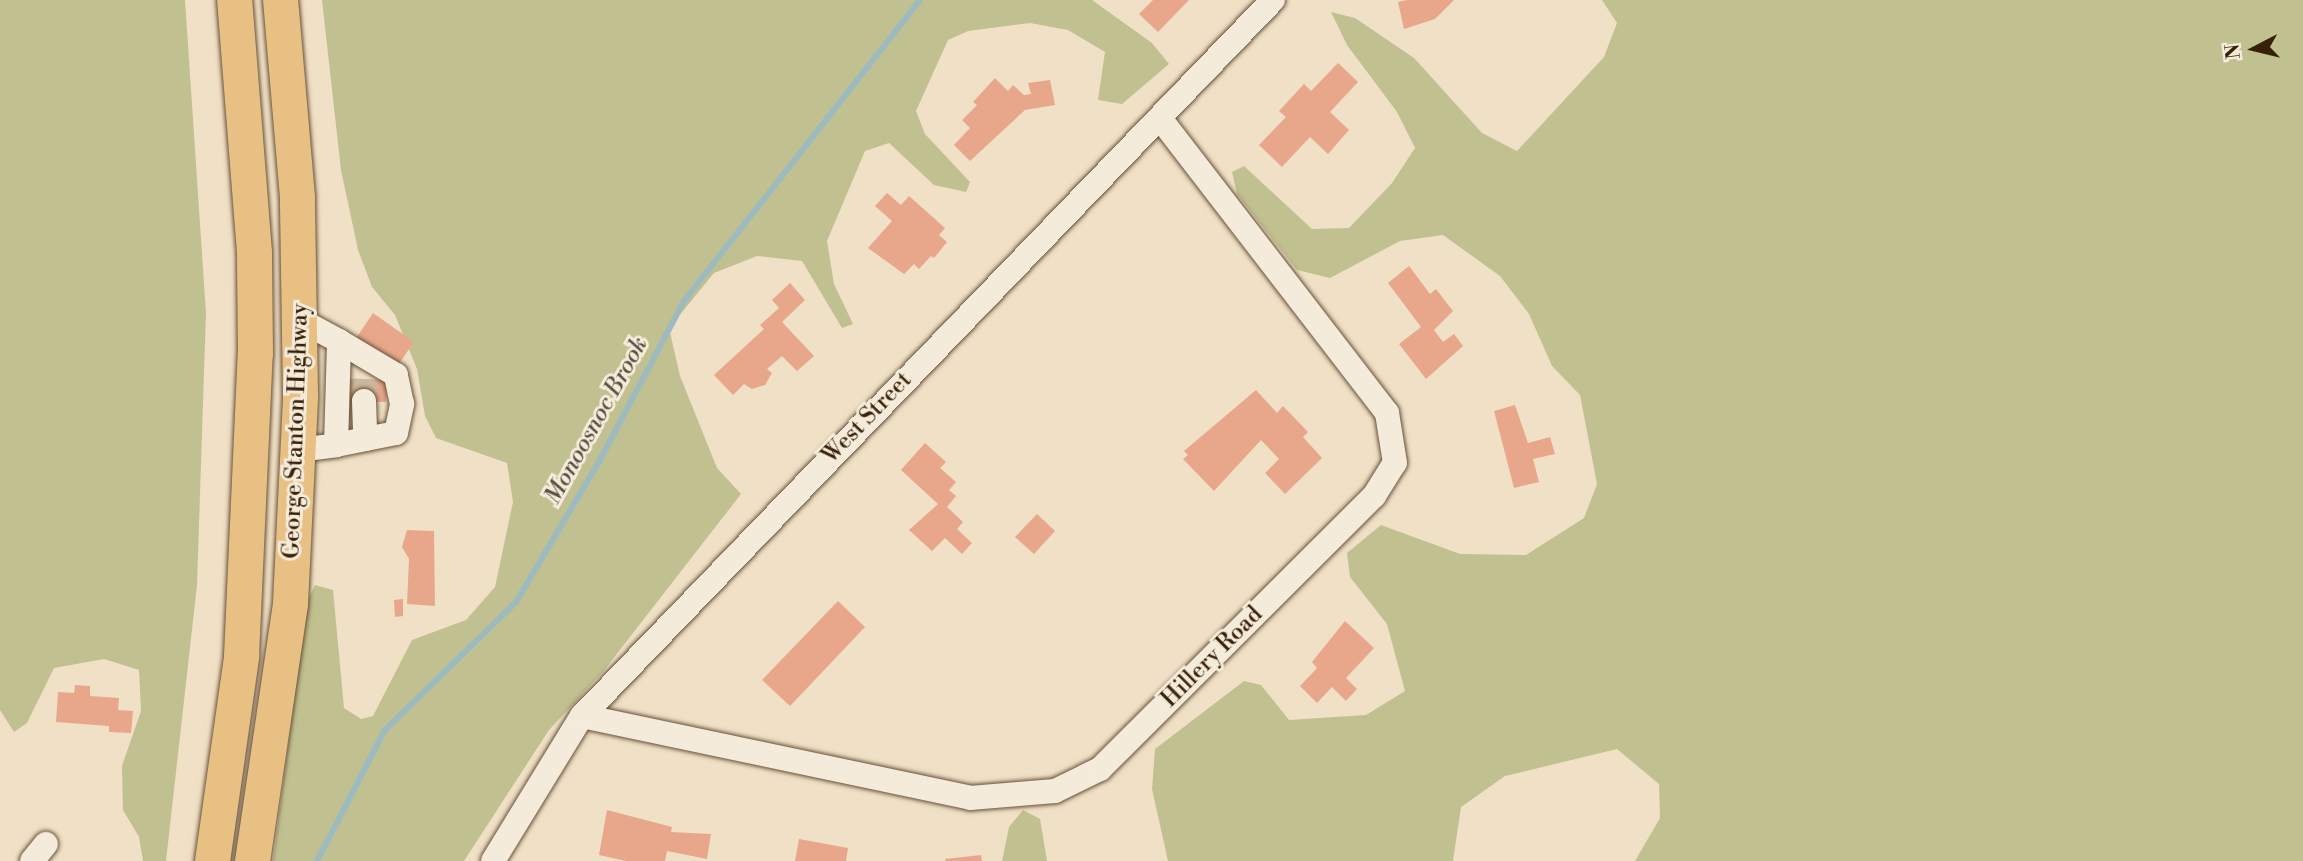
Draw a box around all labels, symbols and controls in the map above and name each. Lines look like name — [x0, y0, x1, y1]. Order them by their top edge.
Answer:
north arrow — [2219, 14, 2289, 84]
text: N — [2220, 43, 2246, 60]
street label: George Stanton Highway — [278, 303, 314, 559]
water label: Monoosnoc Brook — [539, 332, 655, 510]
street label: West Street — [817, 366, 917, 470]
street label: Hillery Road — [1156, 601, 1268, 713]

